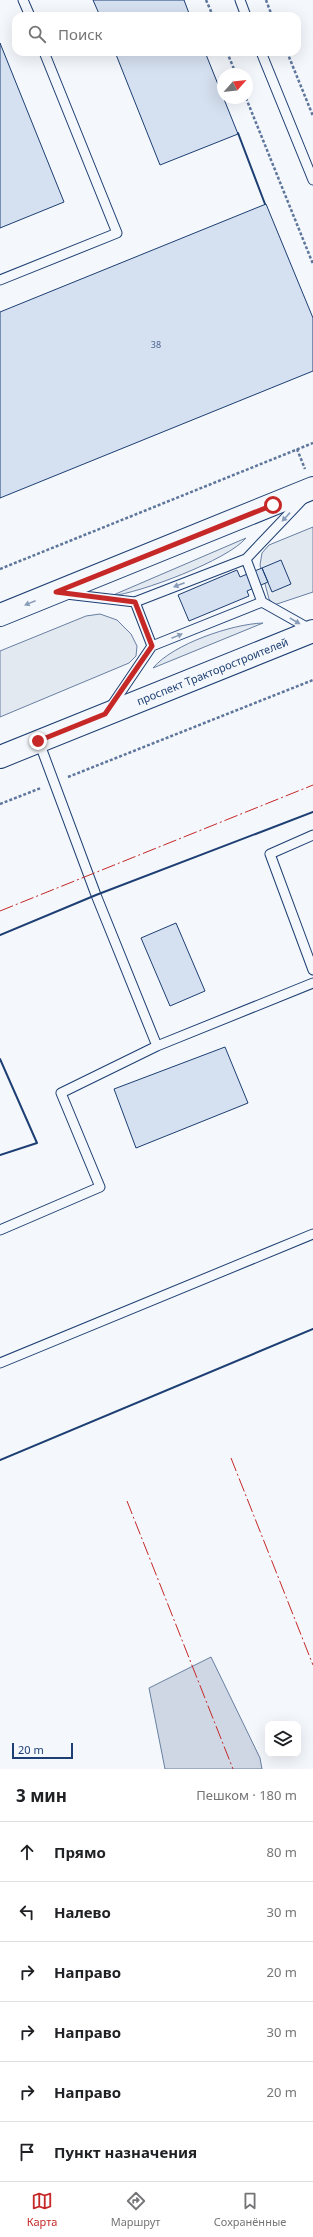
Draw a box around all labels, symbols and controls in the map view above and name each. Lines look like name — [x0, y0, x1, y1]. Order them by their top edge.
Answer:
search box — [12, 12, 301, 56]
icon: search — [26, 23, 48, 45]
text: Поиск — [58, 24, 103, 44]
north arrow — [217, 68, 253, 104]
house number: 38 — [151, 338, 161, 351]
route start — [264, 496, 282, 514]
one-way arrow — [281, 512, 291, 522]
one-way arrow — [173, 583, 185, 589]
one-way arrow — [24, 600, 36, 606]
one-way arrow — [289, 617, 301, 624]
one-way arrow — [171, 633, 183, 639]
street label: проспект Тракторостроителей — [134, 634, 290, 708]
route end — [29, 732, 47, 750]
map controls — [265, 1721, 301, 1757]
button: layers — [265, 1721, 301, 1757]
scale bar — [12, 1741, 73, 1760]
text: 20 m — [18, 1742, 44, 1757]
text: 3 мин — [16, 1784, 67, 1807]
text: Пешком · 180 m — [196, 1786, 297, 1804]
icon: ahead — [16, 1841, 38, 1863]
text: Прямо — [54, 1842, 106, 1862]
text: 80 m — [267, 1843, 297, 1861]
icon: left — [16, 1901, 38, 1923]
text: Налево — [54, 1902, 111, 1922]
text: 30 m — [267, 1903, 297, 1921]
icon: right — [16, 1961, 38, 1983]
text: Направо — [54, 1962, 121, 1982]
text: 20 m — [267, 1963, 297, 1981]
icon: right — [16, 2021, 38, 2043]
text: Направо — [54, 2022, 121, 2042]
text: 30 m — [267, 2023, 297, 2041]
icon: right — [16, 2081, 38, 2103]
text: Направо — [54, 2082, 121, 2102]
text: 20 m — [267, 2083, 297, 2101]
icon: arrive — [16, 2141, 38, 2163]
text: Пункт назначения — [54, 2142, 197, 2162]
tab: Карта — [27, 2190, 57, 2229]
tab: Маршрут — [111, 2190, 160, 2229]
tab: Сохранённые — [214, 2190, 286, 2229]

